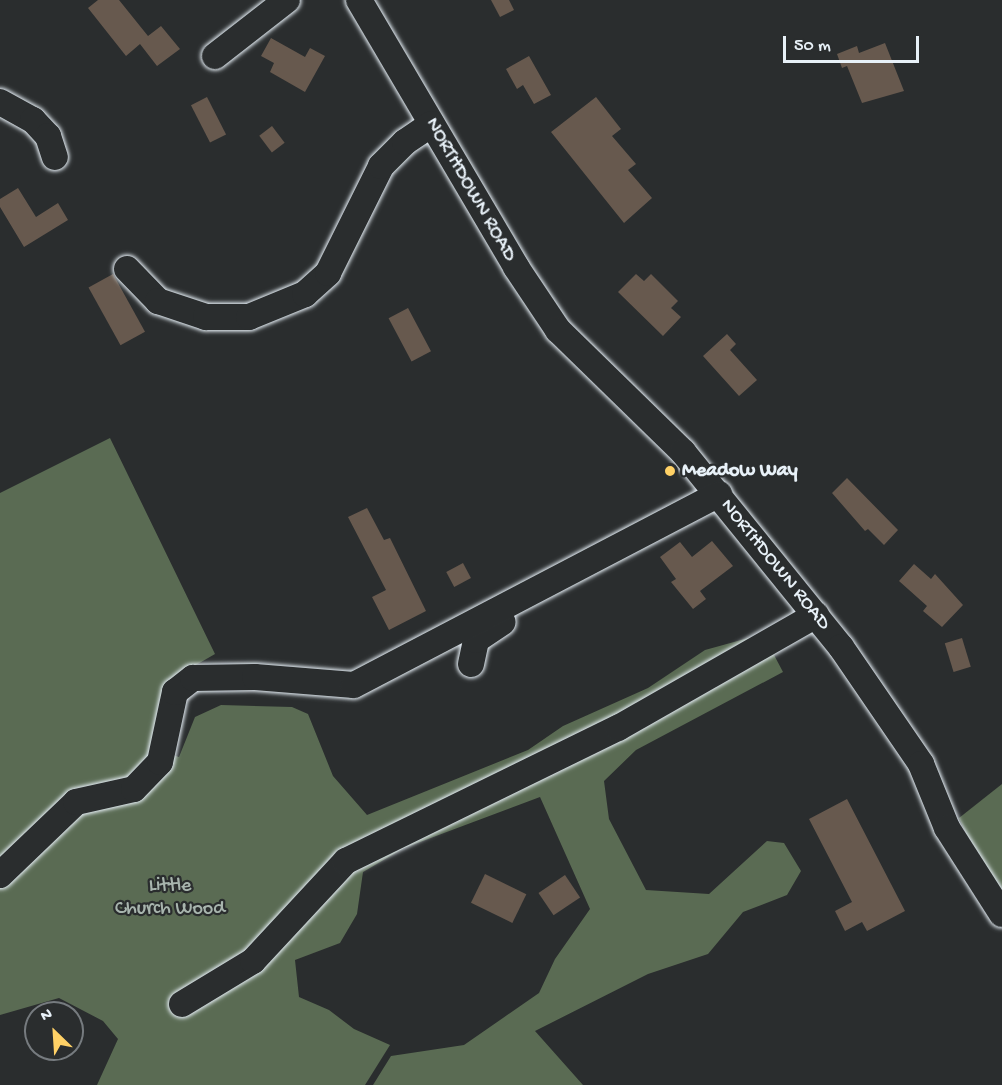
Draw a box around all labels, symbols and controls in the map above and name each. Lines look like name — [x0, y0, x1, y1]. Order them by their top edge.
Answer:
scale bar — [786, 24, 922, 62]
text: 50 m — [794, 36, 831, 57]
street label: NORTHDOWN ROAD — [419, 114, 521, 266]
place label: Meadow Way — [682, 459, 798, 483]
marker: Meadow Way — [663, 464, 677, 478]
street label: NORTHDOWN ROAD — [715, 495, 835, 635]
park label: Little Church Wood — [115, 874, 225, 921]
north arrow — [24, 1001, 84, 1061]
text: N — [38, 1005, 56, 1027]

